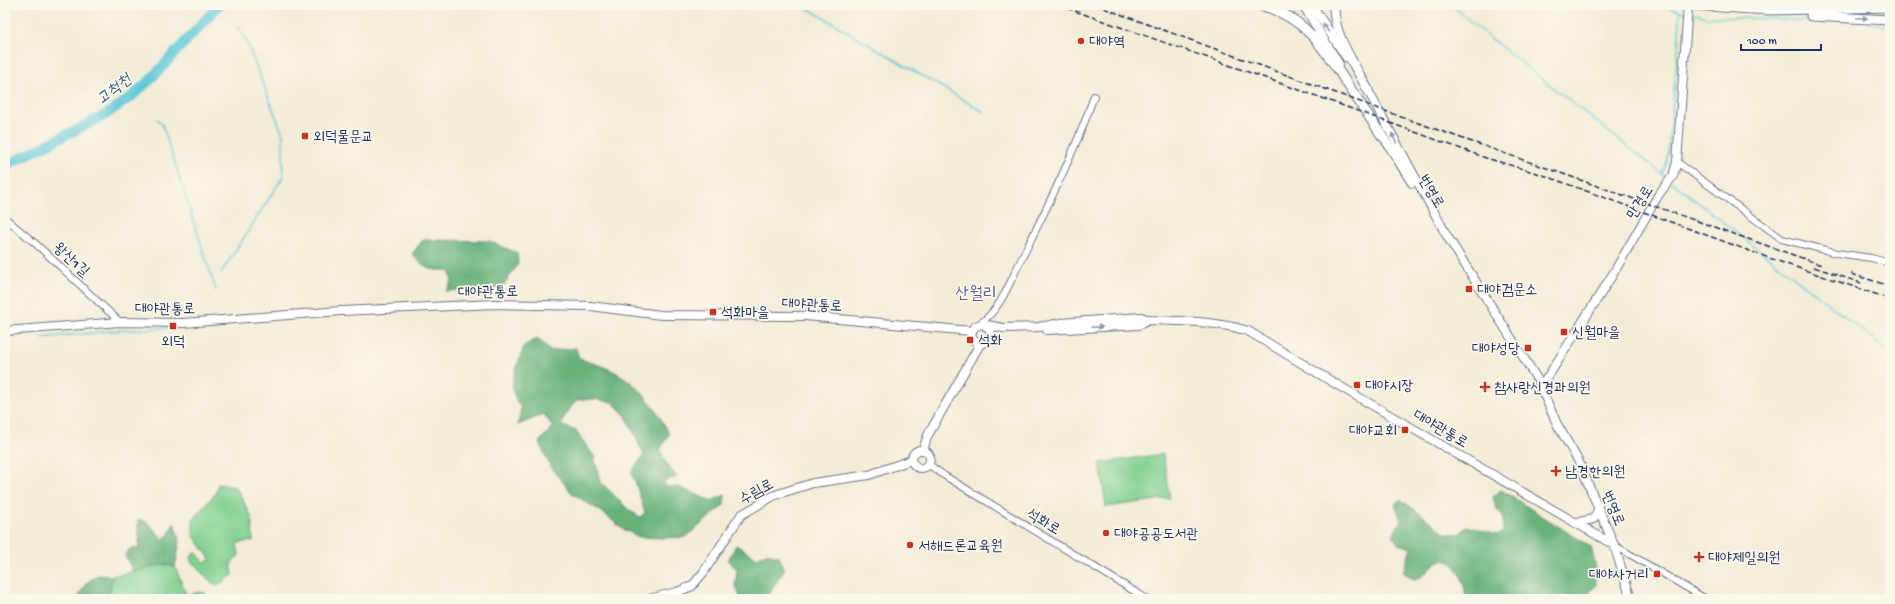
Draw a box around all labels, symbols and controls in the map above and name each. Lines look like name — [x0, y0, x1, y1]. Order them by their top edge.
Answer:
one-way arrow — [1856, 14, 1868, 21]
one-way arrow — [1322, 22, 1330, 33]
scale bar — [1741, 26, 1821, 52]
place label: 대야역 — [1089, 34, 1125, 52]
text: 100 m — [1746, 35, 1777, 49]
marker: 대야역 — [1076, 36, 1086, 46]
water label: 고척천 — [94, 70, 138, 110]
place label: 외덕물문교 — [313, 129, 373, 147]
marker: 외덕물문교 — [300, 131, 310, 141]
one-way arrow — [1391, 133, 1397, 144]
street label: 번영로 — [1413, 172, 1447, 212]
street label: 만경로 — [1623, 183, 1658, 223]
street label: 왕산1길 — [49, 240, 92, 281]
place label: 대야검문소 — [1477, 282, 1537, 300]
street label: 대야관통로 — [458, 283, 518, 303]
district label: 산월리 — [955, 284, 997, 305]
marker: 대야검문소 — [1464, 284, 1474, 294]
street label: 대야관통로 — [781, 295, 843, 317]
street label: 대야관통로 — [135, 301, 195, 319]
place label: 석화마을 — [721, 305, 769, 323]
marker: 석화마을 — [708, 307, 718, 317]
marker: 외덕 — [168, 321, 178, 331]
one-way arrow — [1091, 324, 1103, 331]
place label: 신월마을 — [1572, 325, 1620, 343]
marker: 신월마을 — [1559, 327, 1569, 337]
place label: 석화 — [978, 333, 1002, 351]
place label: 외덕 — [161, 334, 185, 352]
marker: 석화 — [965, 335, 975, 345]
place label: 대야성당 — [1472, 341, 1520, 359]
marker: 대야성당 — [1523, 343, 1533, 353]
place label: 대야시장 — [1365, 378, 1413, 396]
marker: 대야시장 — [1352, 380, 1362, 390]
place label: 참사랑신경과의원 — [1494, 380, 1591, 398]
marker: 참사랑신경과의원 — [1479, 381, 1491, 393]
street label: 대야관통로 — [1409, 407, 1471, 453]
place label: 대야교회 — [1349, 423, 1397, 441]
marker: 대야교회 — [1400, 425, 1410, 435]
place label: 남경한의원 — [1565, 464, 1625, 482]
marker: 남경한의원 — [1550, 465, 1562, 477]
street label: 수림로 — [737, 476, 777, 509]
street label: 번영로 — [1597, 489, 1628, 529]
street label: 석화로 — [1023, 506, 1063, 540]
place label: 대야공공도서관 — [1114, 526, 1199, 544]
marker: 대야공공도서관 — [1101, 528, 1111, 538]
place label: 서해드론교육원 — [918, 538, 1003, 556]
marker: 서해드론교육원 — [905, 540, 915, 550]
place label: 대야제일의원 — [1708, 550, 1780, 568]
marker: 대야제일의원 — [1693, 551, 1705, 563]
place label: 대야사거리 — [1589, 567, 1649, 585]
marker: 대야사거리 — [1652, 569, 1662, 579]

